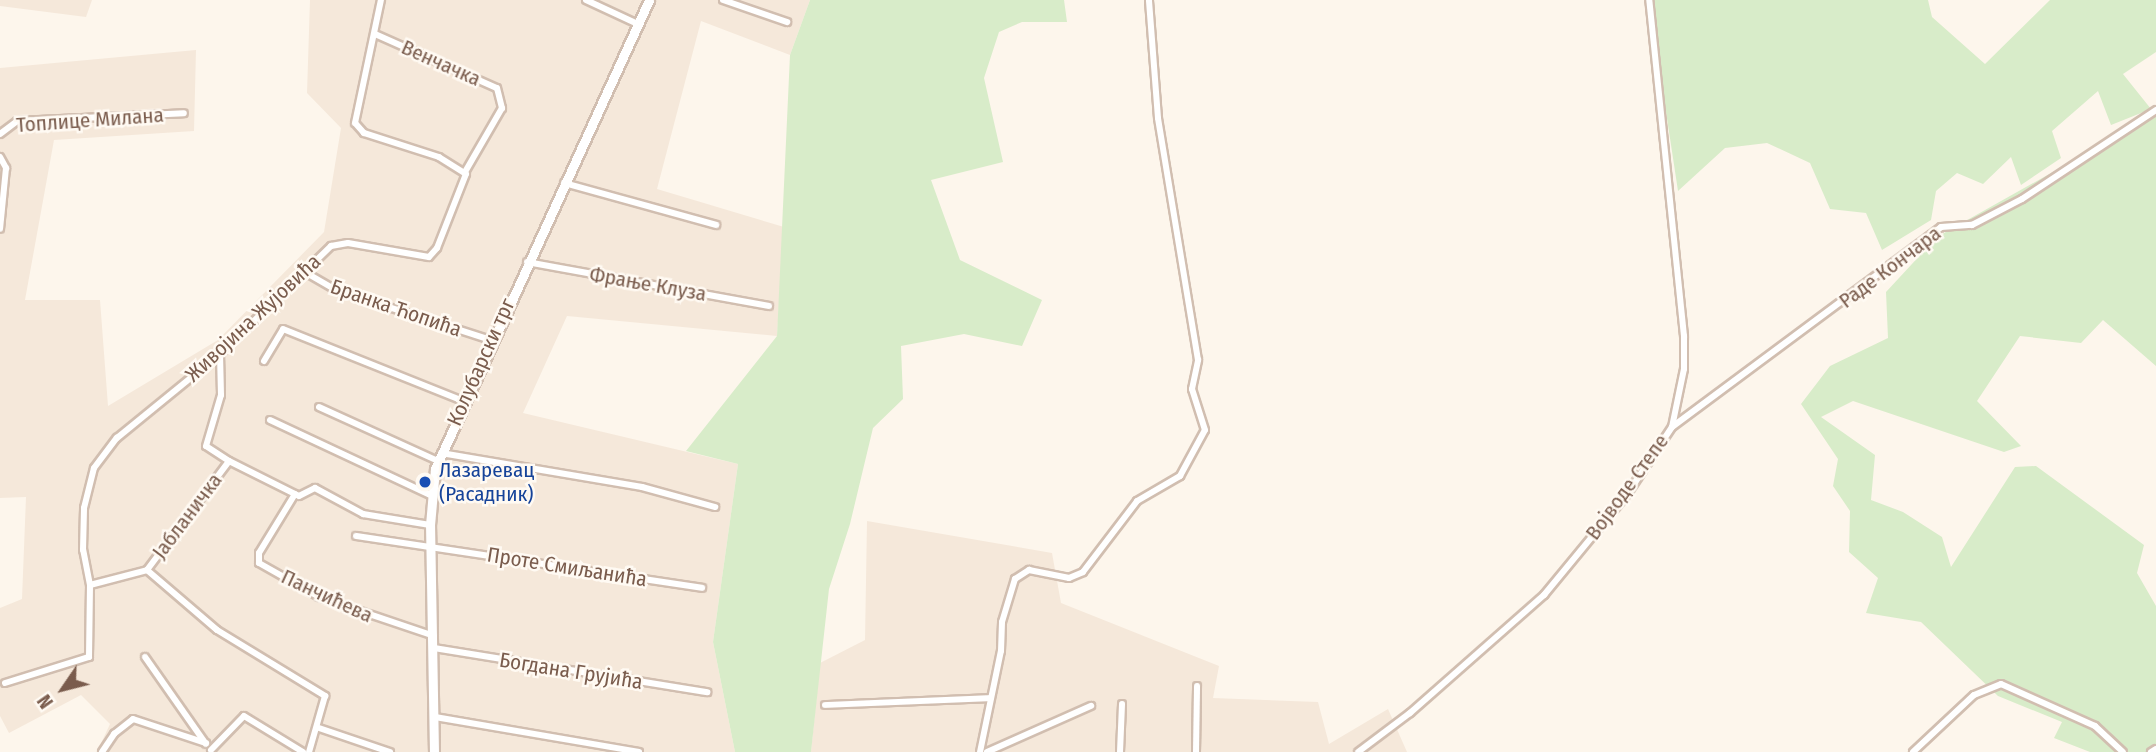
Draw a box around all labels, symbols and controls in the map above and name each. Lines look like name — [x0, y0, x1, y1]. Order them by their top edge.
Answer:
street label: Венчачка — [398, 34, 484, 92]
street label: Топлице Милана — [15, 102, 165, 138]
street label: Раде Кончара — [1834, 220, 1946, 314]
street label: Живојина Жујовића — [180, 249, 326, 387]
street label: Фрање Клуза — [588, 261, 708, 307]
street label: Бранка Ћопића — [327, 274, 465, 342]
street label: Колубарски трг — [442, 294, 520, 430]
street label: Војводе Степе — [1580, 429, 1674, 545]
place label: Лазаревац (Расадник) — [439, 457, 534, 507]
street label: Јабланичка — [147, 468, 227, 564]
marker: Лазаревац (Расадник) — [417, 474, 433, 490]
street label: Проте Смиљанића — [485, 542, 649, 592]
street label: Панчићева — [277, 564, 377, 628]
street label: Богдана Грујића — [498, 647, 644, 695]
north arrow — [28, 654, 98, 724]
text: N — [33, 690, 58, 713]

